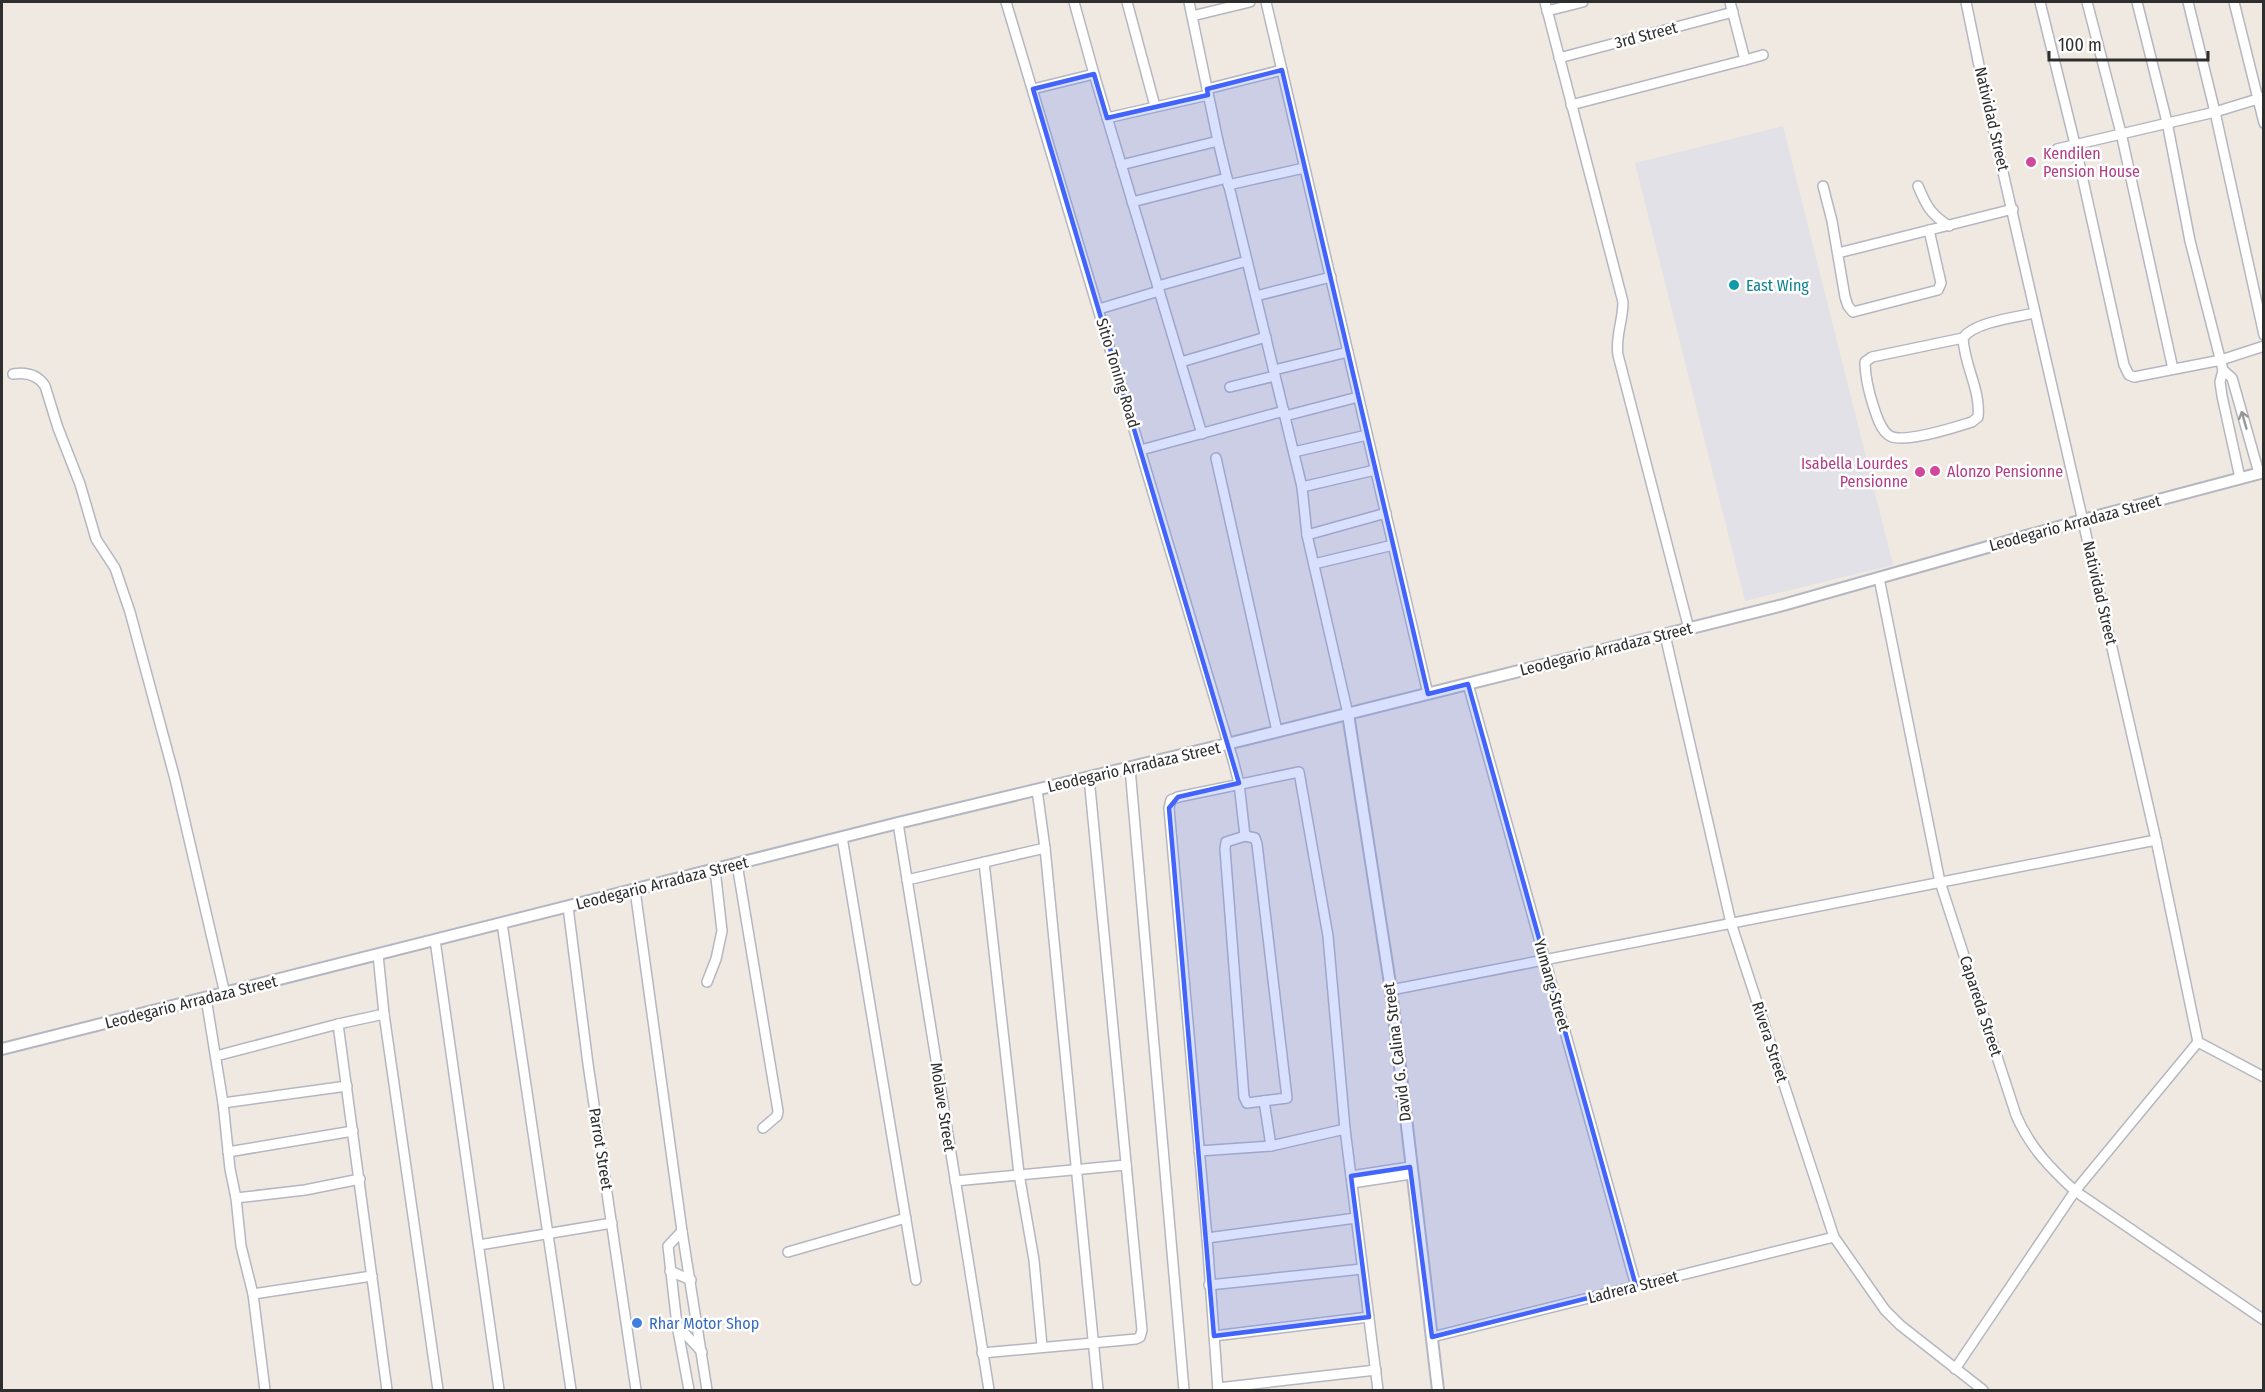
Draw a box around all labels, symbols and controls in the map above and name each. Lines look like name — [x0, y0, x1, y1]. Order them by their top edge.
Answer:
street label: 3rd Street — [1613, 17, 1680, 52]
scale bar — [2049, 24, 2208, 62]
text: 100 m — [2058, 34, 2102, 56]
street label: Natividad Street — [1971, 65, 2013, 174]
place label: Kendilen Pension House — [2043, 144, 2140, 181]
marker: Kendilen Pension House — [2024, 155, 2038, 169]
place label: East Wing — [1746, 276, 1809, 295]
marker: East Wing — [1727, 278, 1741, 292]
street label: Sitio Toning Road — [1092, 316, 1144, 430]
one-way arrow — [2238, 411, 2249, 430]
place label: Isabella Lourdes Pensionne — [1801, 454, 1908, 491]
place label: Alonzo Pensionne — [1947, 462, 2063, 481]
marker: Alonzo Pensionne — [1928, 464, 1942, 478]
marker: Isabella Lourdes Pensionne — [1913, 465, 1927, 479]
street label: Leodegario Arradaza Street — [1987, 491, 2164, 555]
street label: Natividad Street — [2079, 539, 2121, 648]
street label: Leodegario Arradaza Street — [1518, 618, 1695, 680]
street label: Leodegario Arradaza Street — [1046, 738, 1223, 796]
street label: Leodegario Arradaza Street — [574, 852, 751, 914]
street label: Yumang Street — [1530, 937, 1574, 1034]
street label: Capareda Street — [1956, 953, 2006, 1059]
street label: Leodegario Arradaza Street — [103, 971, 280, 1033]
street label: David G. Calina Street — [1379, 981, 1415, 1123]
street label: Rivera Street — [1748, 999, 1792, 1085]
street label: Molave Street — [927, 1061, 960, 1153]
street label: Parrot Street — [585, 1107, 617, 1192]
street label: Ladrera Street — [1586, 1266, 1681, 1307]
place label: Rhar Motor Shop — [649, 1314, 759, 1333]
marker: Rhar Motor Shop — [630, 1316, 644, 1330]

